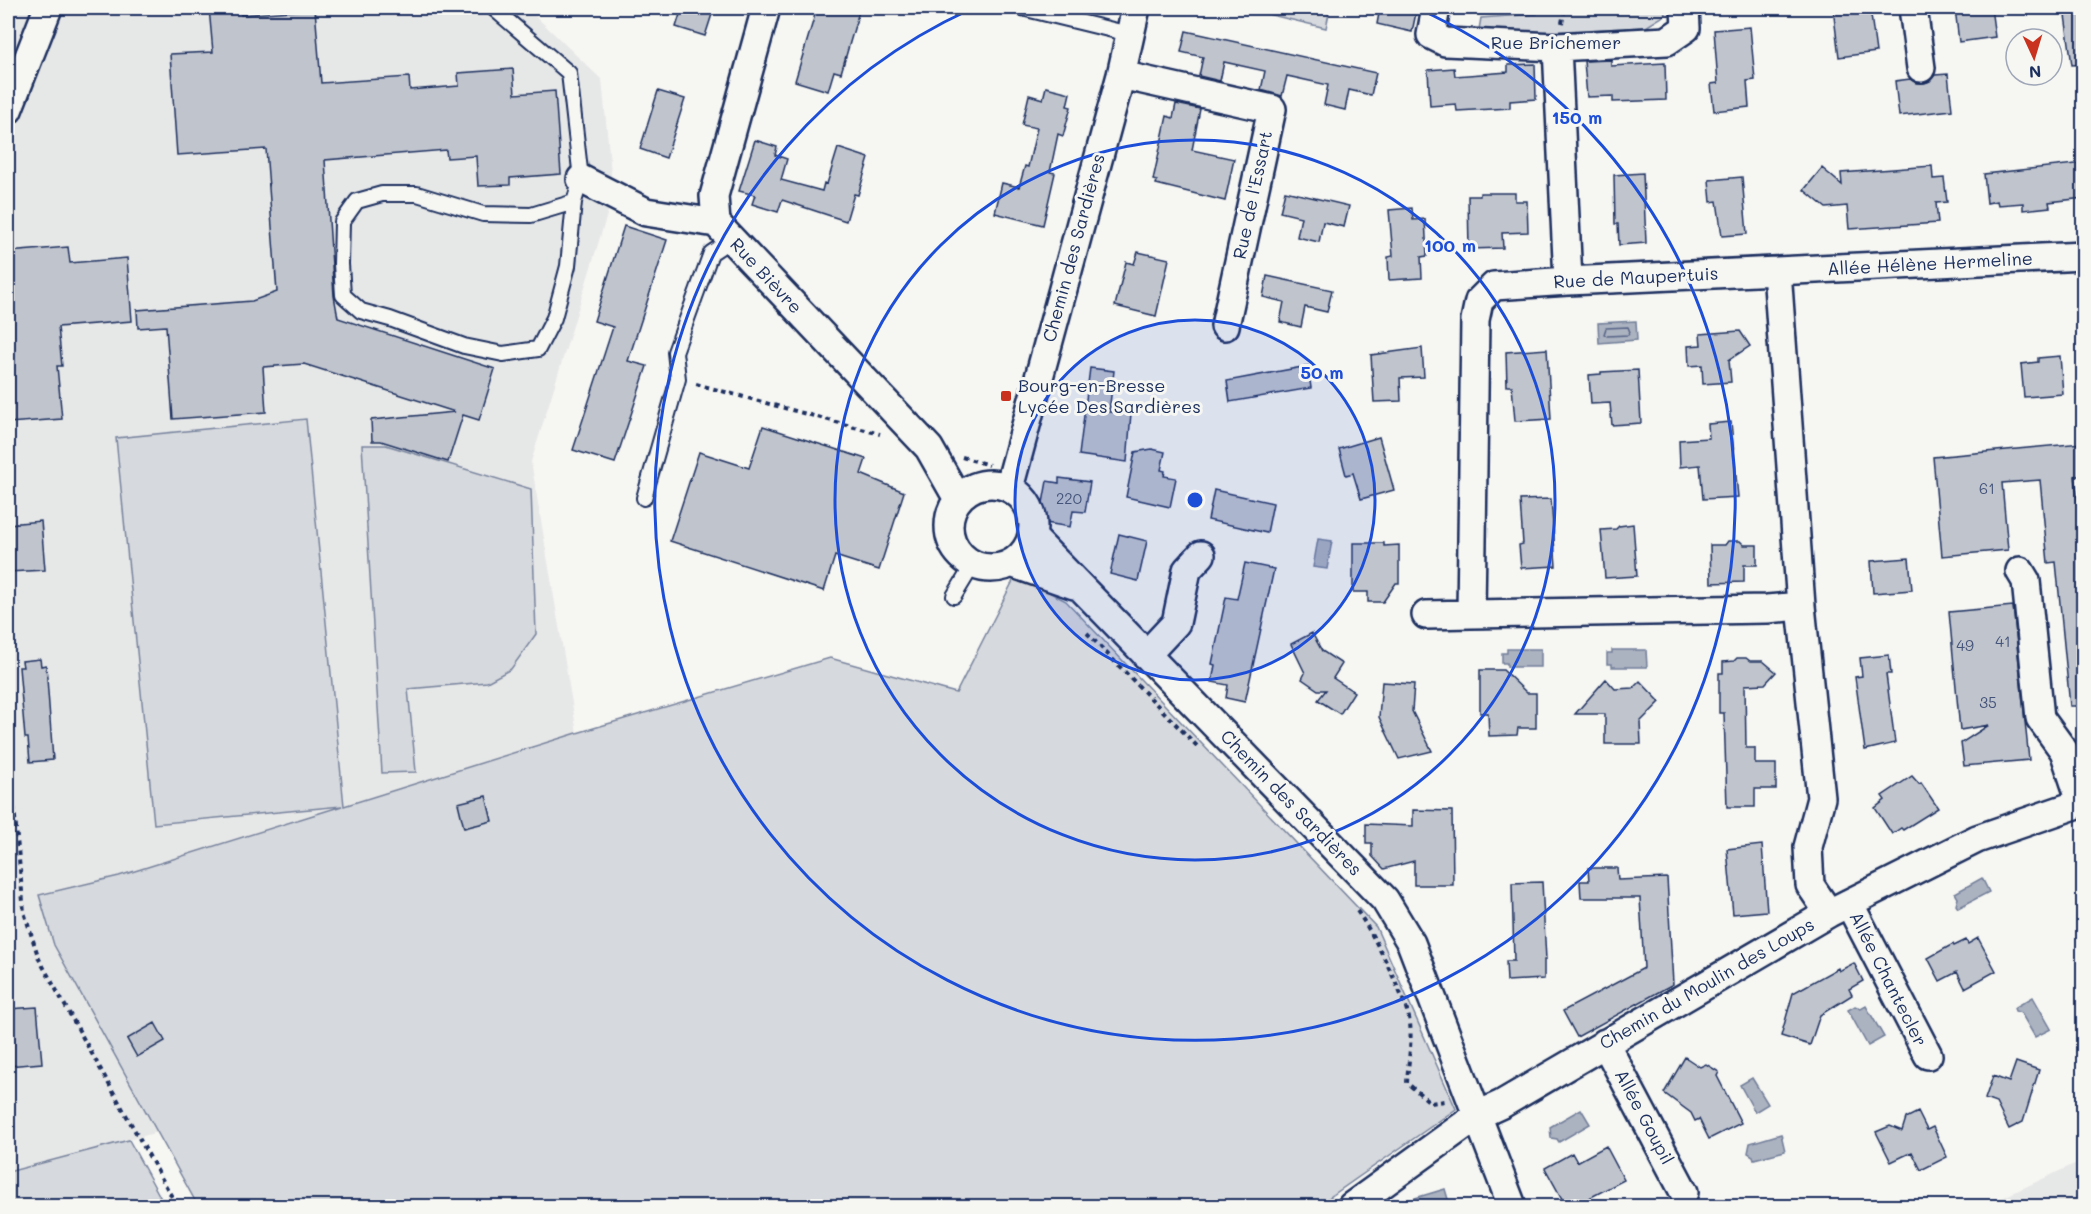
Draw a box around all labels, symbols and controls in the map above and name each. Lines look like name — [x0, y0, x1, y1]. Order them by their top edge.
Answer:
north arrow — [2004, 27, 2064, 87]
street label: Rue Brichemer — [1491, 30, 1621, 54]
text: N — [2028, 62, 2042, 83]
text: 150 m — [1552, 105, 1602, 129]
street label: Rue de l'Essart — [1227, 128, 1277, 261]
street label: Chemin des Sardières — [1036, 151, 1110, 345]
street label: Rue Bièvre — [725, 232, 808, 318]
text: 100 m — [1424, 233, 1476, 257]
street label: Allée Hélène Hermeline — [1827, 246, 2033, 280]
street label: Rue de Maupertuis — [1553, 261, 1719, 293]
text: 50 m — [1301, 360, 1343, 384]
place label: Bourg-en-Bresse Lycée Des Sardières — [1018, 373, 1201, 418]
marker: Bourg-en-Bresse Lycée Des Sardières — [999, 389, 1013, 403]
house number: 61 — [1979, 478, 1995, 498]
house number: 220 — [1056, 488, 1082, 508]
centre of rings — [1185, 490, 1205, 510]
house number: 41 — [1995, 631, 2011, 651]
house number: 49 — [1956, 635, 1974, 655]
house number: 35 — [1979, 692, 1997, 712]
street label: Chemin des Sardières — [1216, 724, 1368, 880]
street label: Allée Chantecler — [1845, 907, 1933, 1050]
street label: Chemin du Moulin des Loups — [1595, 912, 1818, 1055]
street label: Allée Goupil — [1610, 1065, 1680, 1168]

